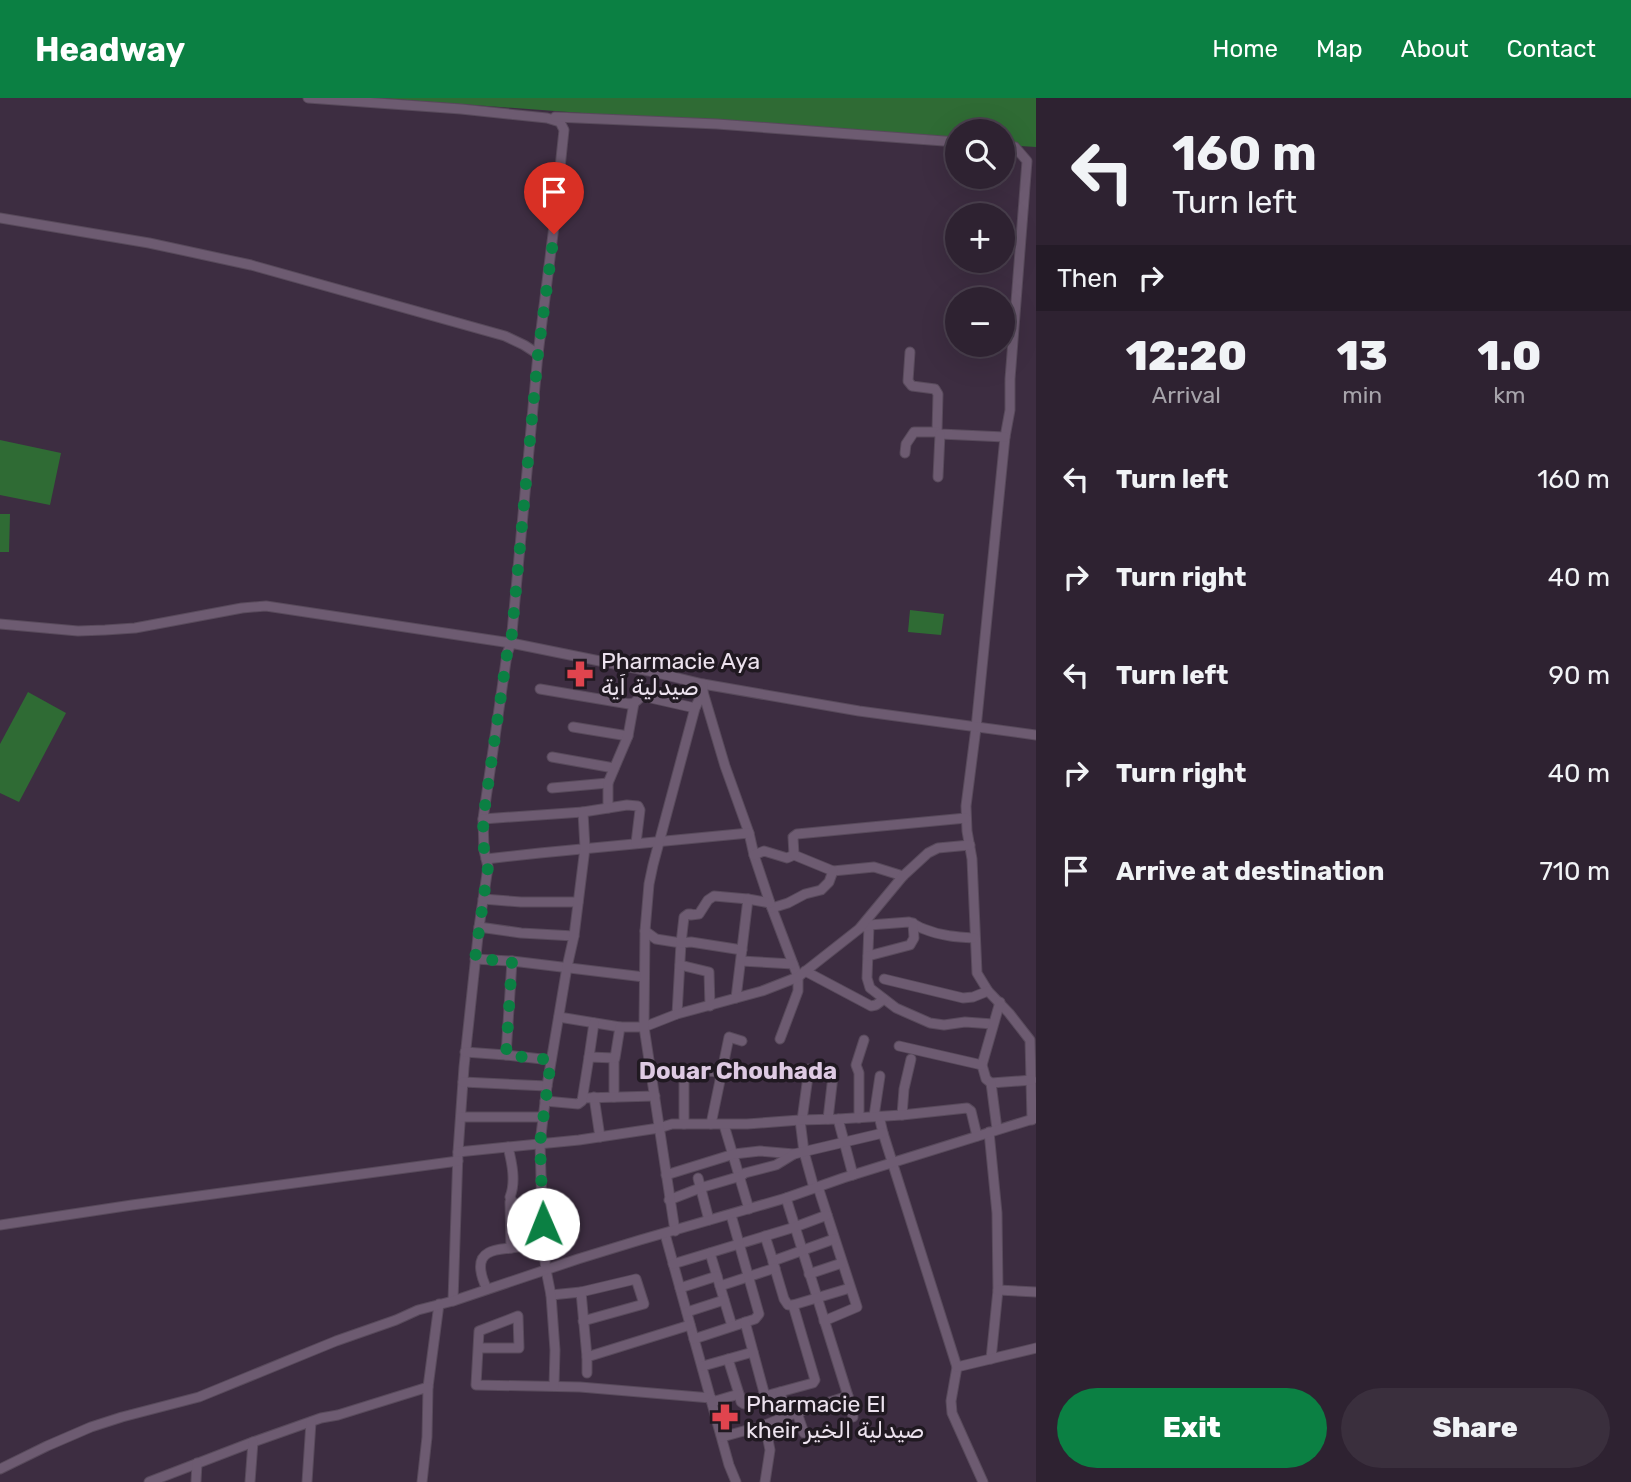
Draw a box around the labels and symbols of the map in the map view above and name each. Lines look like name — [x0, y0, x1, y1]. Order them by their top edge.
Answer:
pin — [524, 162, 584, 234]
place label: Pharmacie Aya صيدلية اَية — [601, 647, 760, 701]
pharmacy icon: Pharmacie Aya صيدلية اَية — [565, 659, 595, 689]
district label: Douar Chouhada — [639, 1057, 837, 1085]
position arrow — [506, 1187, 580, 1261]
place label: Pharmacie El kheir صيدلية الخير — [746, 1390, 924, 1444]
pharmacy icon: Pharmacie El kheir صيدلية الخير — [710, 1402, 740, 1432]

